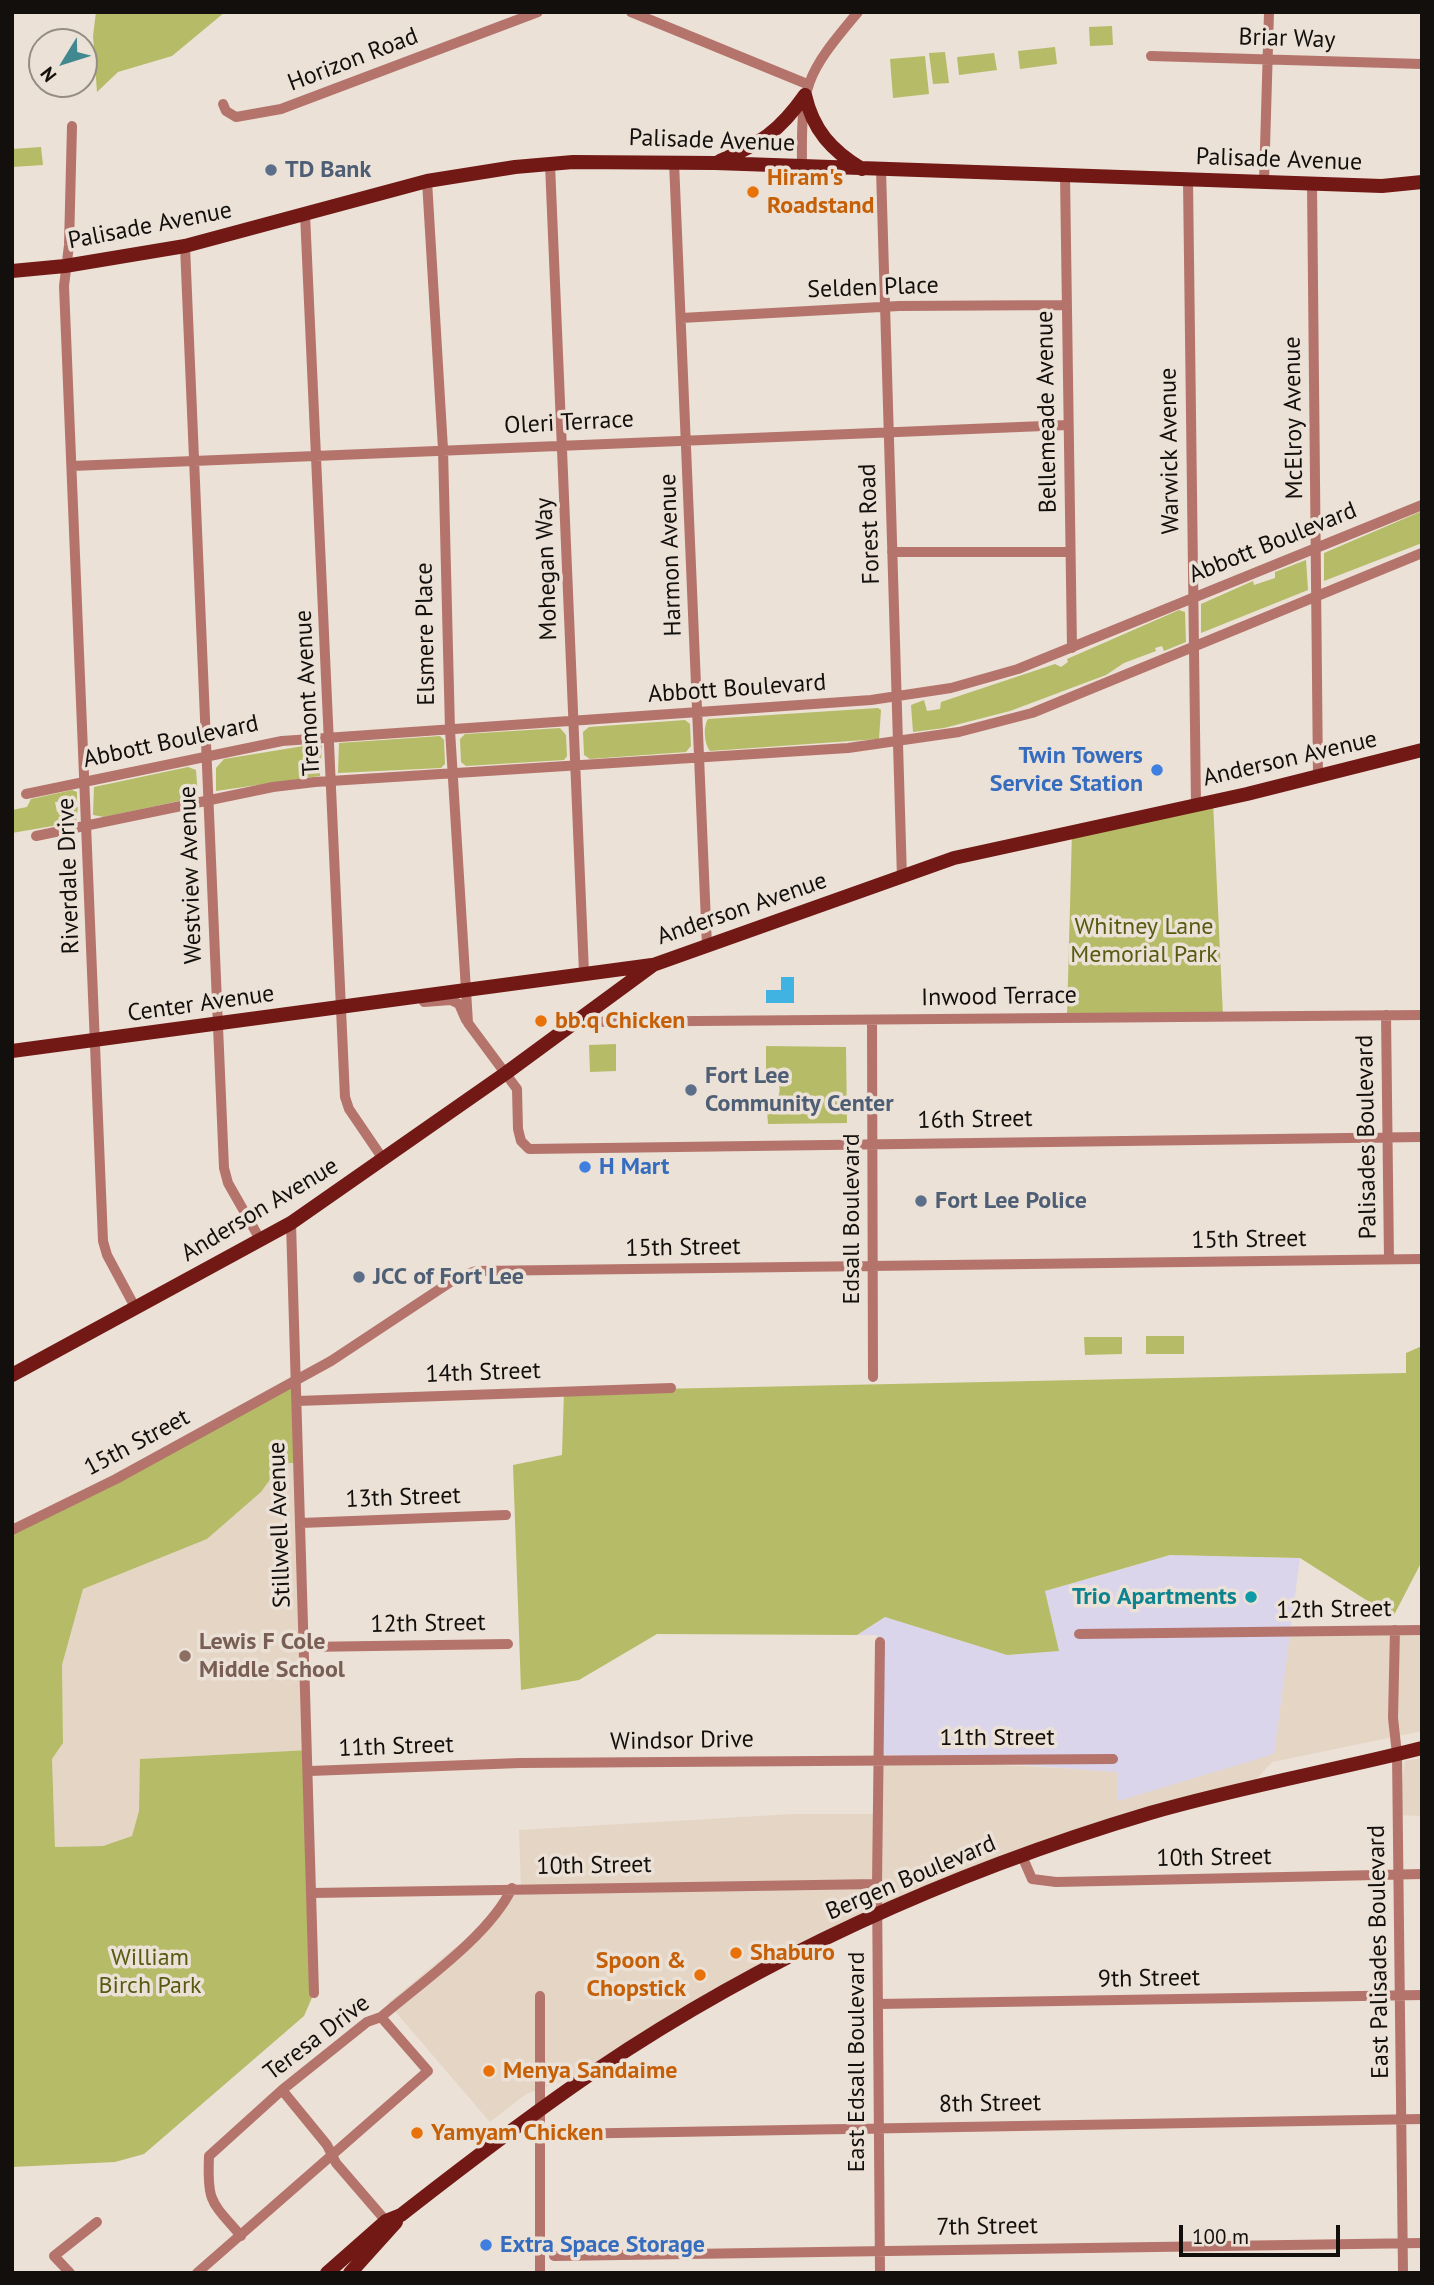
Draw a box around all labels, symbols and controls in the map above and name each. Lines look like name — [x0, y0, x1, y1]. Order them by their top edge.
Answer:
street label: Horizon Road — [284, 22, 422, 98]
street label: Briar Way — [1238, 23, 1336, 55]
north arrow — [28, 28, 98, 98]
text: N — [35, 62, 61, 87]
street label: Palisade Avenue — [628, 124, 796, 158]
street label: Palisade Avenue — [1195, 143, 1363, 177]
place label: TD Bank — [285, 156, 371, 184]
marker: TD Bank — [263, 162, 279, 178]
place label: Hiram's Roadstand — [767, 164, 874, 220]
marker: Hiram's Roadstand — [745, 184, 761, 200]
street label: Palisade Avenue — [66, 196, 234, 256]
street label: Selden Place — [807, 271, 939, 305]
street label: Bellemeade Avenue — [1031, 311, 1063, 513]
street label: McElroy Avenue — [1278, 336, 1310, 500]
street label: Warwick Avenue — [1154, 367, 1186, 535]
street label: Oleri Terrace — [503, 405, 635, 441]
street label: Forest Road — [853, 463, 887, 585]
street label: Harmon Avenue — [654, 473, 688, 637]
street label: Abbott Boulevard — [1185, 496, 1361, 590]
street label: Mohegan Way — [530, 497, 564, 641]
street label: Elsmere Place — [410, 562, 442, 706]
street label: Tremont Avenue — [289, 609, 327, 777]
street label: Abbott Boulevard — [647, 668, 827, 710]
street label: Abbott Boulevard — [81, 709, 261, 775]
street label: Anderson Avenue — [1200, 725, 1380, 793]
place label: Twin Towers Service Station — [990, 742, 1143, 798]
marker: Twin Towers Service Station — [1149, 762, 1165, 778]
street label: Westview Avenue — [173, 785, 209, 965]
street label: Riverdale Drive — [52, 797, 86, 955]
street label: Anderson Avenue — [653, 866, 831, 952]
park label: Whitney Lane Memorial Park — [1070, 913, 1218, 969]
street label: Center Avenue — [126, 979, 276, 1029]
street label: Inwood Terrace — [921, 981, 1077, 1013]
place label: bb.q Chicken — [555, 1007, 685, 1035]
marker: bb.q Chicken — [533, 1013, 549, 1029]
street label: Palisades Boulevard — [1351, 1034, 1383, 1240]
place label: Fort Lee Community Center — [705, 1062, 894, 1118]
marker: Fort Lee Community Center — [683, 1082, 699, 1098]
street label: 16th Street — [917, 1105, 1033, 1135]
street label: Edsall Boulevard — [838, 1133, 866, 1305]
street label: Anderson Avenue — [176, 1152, 344, 1268]
place label: H Mart — [599, 1153, 669, 1181]
marker: H Mart — [577, 1159, 593, 1175]
place label: Fort Lee Police — [935, 1187, 1087, 1215]
marker: Fort Lee Police — [913, 1193, 929, 1209]
street label: 15th Street — [1191, 1225, 1307, 1255]
street label: 15th Street — [625, 1233, 741, 1263]
place label: JCC of Fort Lee — [373, 1263, 524, 1291]
marker: JCC of Fort Lee — [351, 1269, 367, 1285]
street label: 14th Street — [425, 1357, 541, 1389]
street label: 15th Street — [79, 1403, 195, 1483]
street label: Stillwell Avenue — [263, 1441, 297, 1609]
street label: 13th Street — [345, 1482, 461, 1514]
place label: Trio Apartments — [1072, 1583, 1237, 1611]
marker: Trio Apartments — [1243, 1589, 1259, 1605]
street label: 12th Street — [1276, 1595, 1392, 1625]
street label: 12th Street — [370, 1609, 486, 1639]
place label: Lewis F Cole Middle School — [199, 1628, 345, 1684]
marker: Lewis F Cole Middle School — [177, 1648, 193, 1664]
street label: 11th Street — [939, 1724, 1055, 1752]
street label: Windsor Drive — [610, 1725, 754, 1757]
street label: 11th Street — [338, 1731, 454, 1763]
street label: East Palisades Boulevard — [1362, 1825, 1396, 2079]
street label: Bergen Boulevard — [822, 1829, 1000, 1927]
street label: 10th Street — [1156, 1843, 1272, 1873]
street label: 10th Street — [536, 1851, 652, 1881]
place label: Shaburo — [750, 1939, 835, 1967]
park label: William Birch Park — [98, 1944, 202, 2000]
marker: Shaburo — [728, 1945, 744, 1961]
place label: Spoon & Chopstick — [587, 1947, 686, 2003]
street label: East Edsall Boulevard — [843, 1952, 871, 2172]
street label: 9th Street — [1098, 1964, 1200, 1994]
marker: Spoon & Chopstick — [692, 1967, 708, 1983]
street label: Teresa Drive — [258, 1989, 376, 2087]
place label: Menya Sandaime — [503, 2057, 677, 2085]
marker: Menya Sandaime — [481, 2063, 497, 2079]
street label: 8th Street — [939, 2089, 1041, 2119]
place label: Yamyam Chicken — [431, 2119, 604, 2147]
marker: Yamyam Chicken — [409, 2125, 425, 2141]
street label: 7th Street — [936, 2212, 1038, 2242]
scale bar — [1182, 2212, 1343, 2256]
text: 100 m — [1192, 2223, 1249, 2250]
place label: Extra Space Storage — [500, 2231, 705, 2259]
marker: Extra Space Storage — [478, 2237, 494, 2253]

